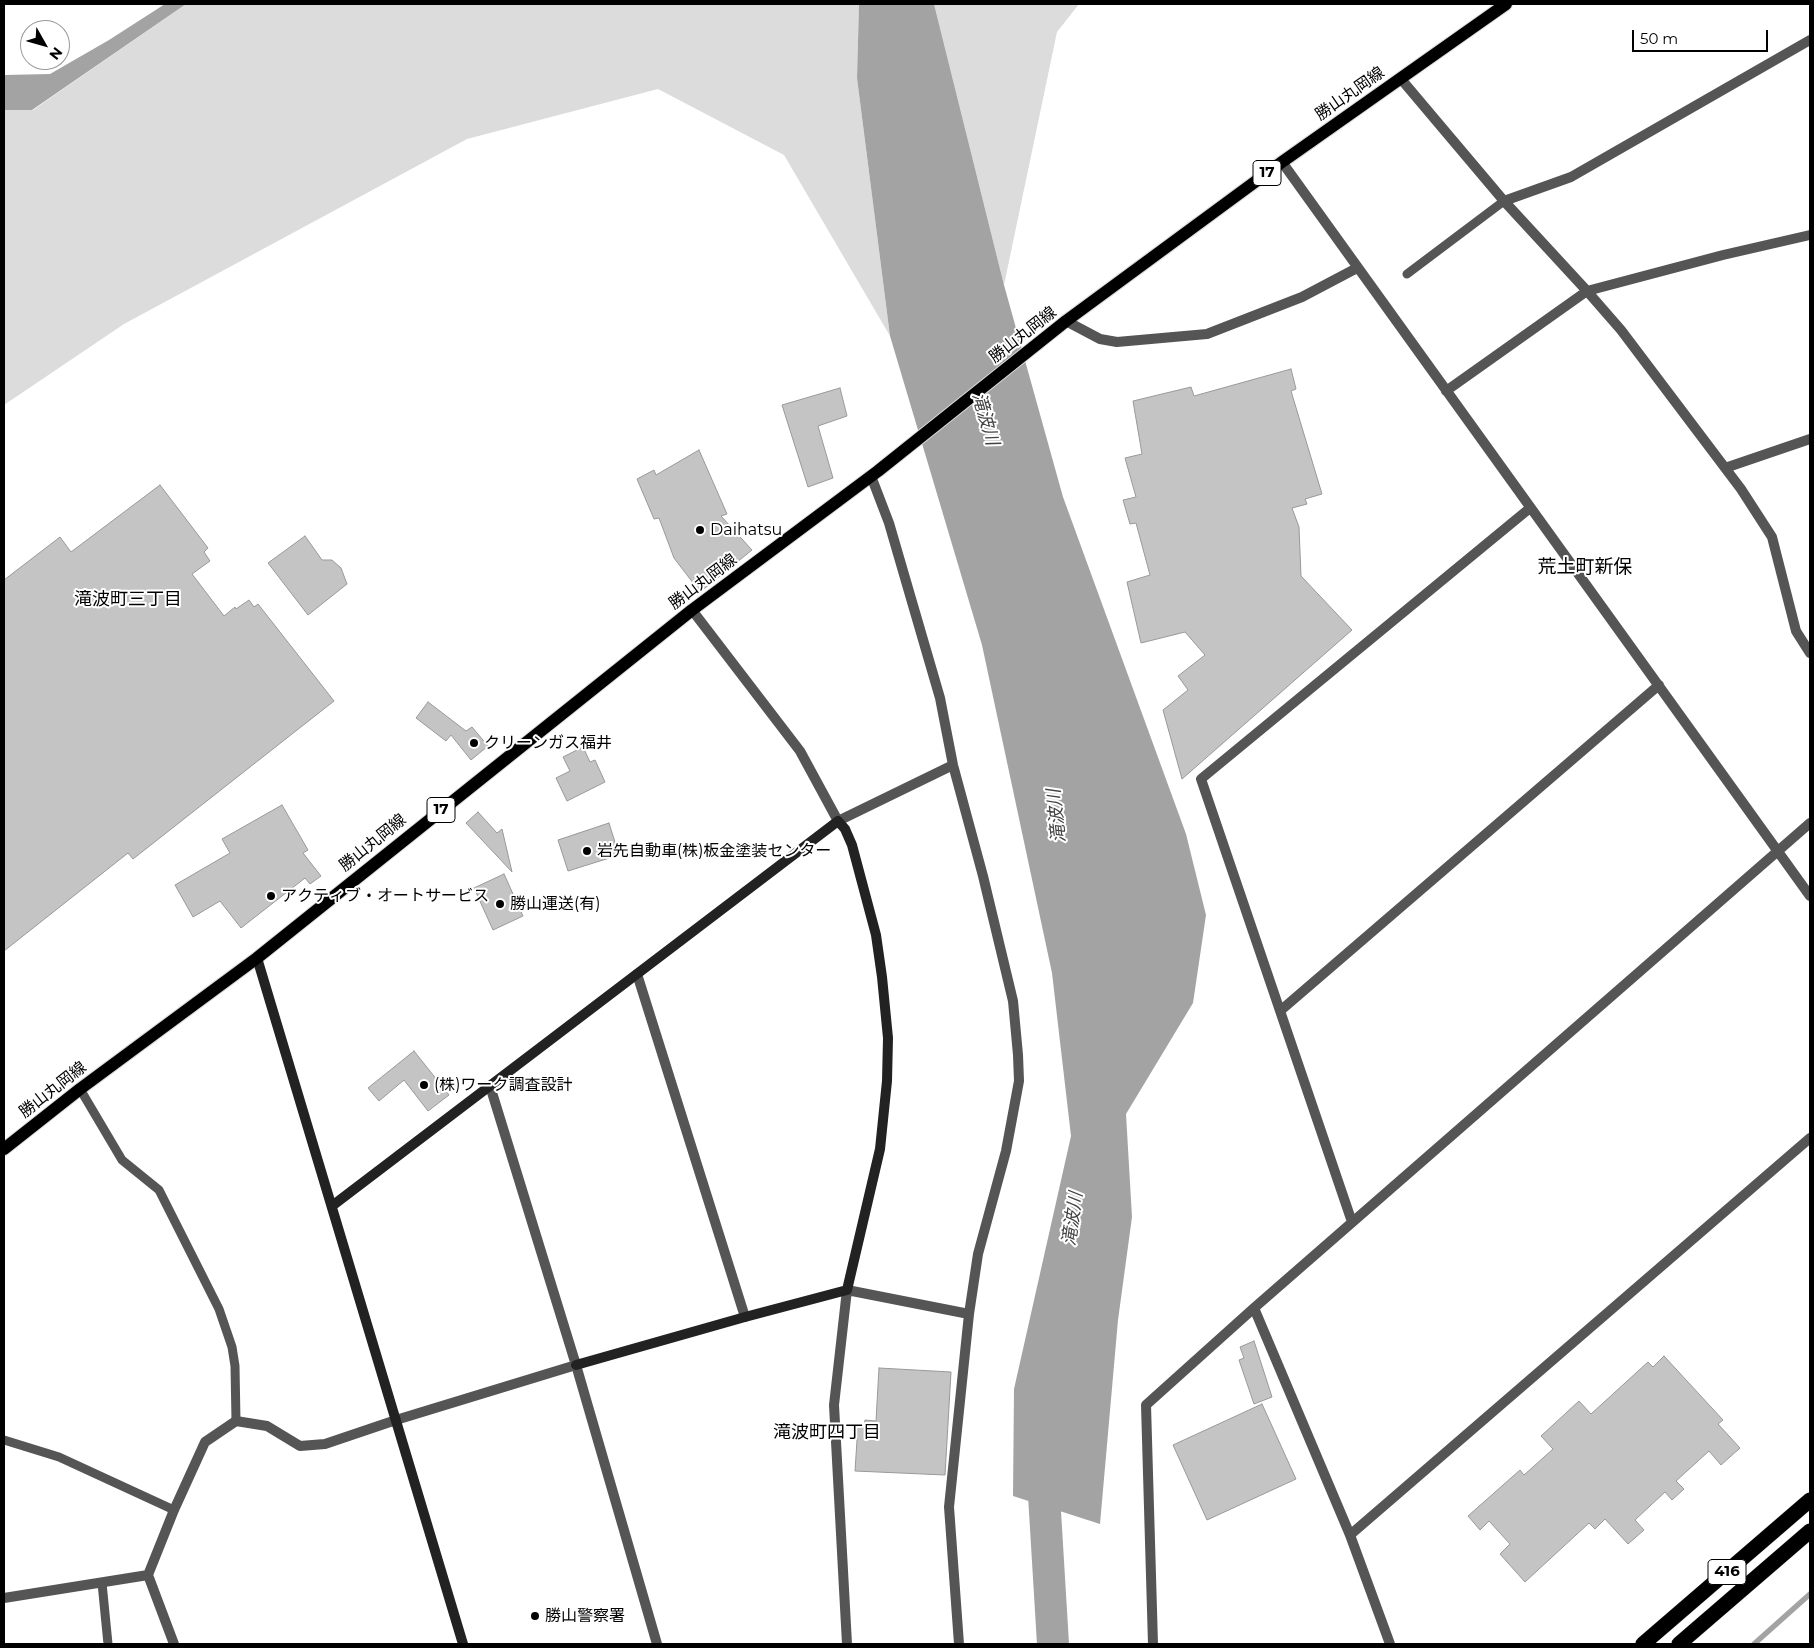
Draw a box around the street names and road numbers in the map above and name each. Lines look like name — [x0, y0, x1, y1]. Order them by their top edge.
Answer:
street label: 勝山丸岡線 — [1312, 63, 1388, 125]
road number: 17 — [1253, 160, 1281, 186]
street label: 勝山丸岡線 — [986, 303, 1060, 367]
street label: 勝山丸岡線 — [665, 550, 741, 614]
road number: 17 — [427, 798, 455, 822]
street label: 勝山丸岡線 — [336, 810, 410, 876]
street label: 勝山丸岡線 — [16, 1058, 90, 1122]
road number: 416 — [1708, 1560, 1746, 1584]

